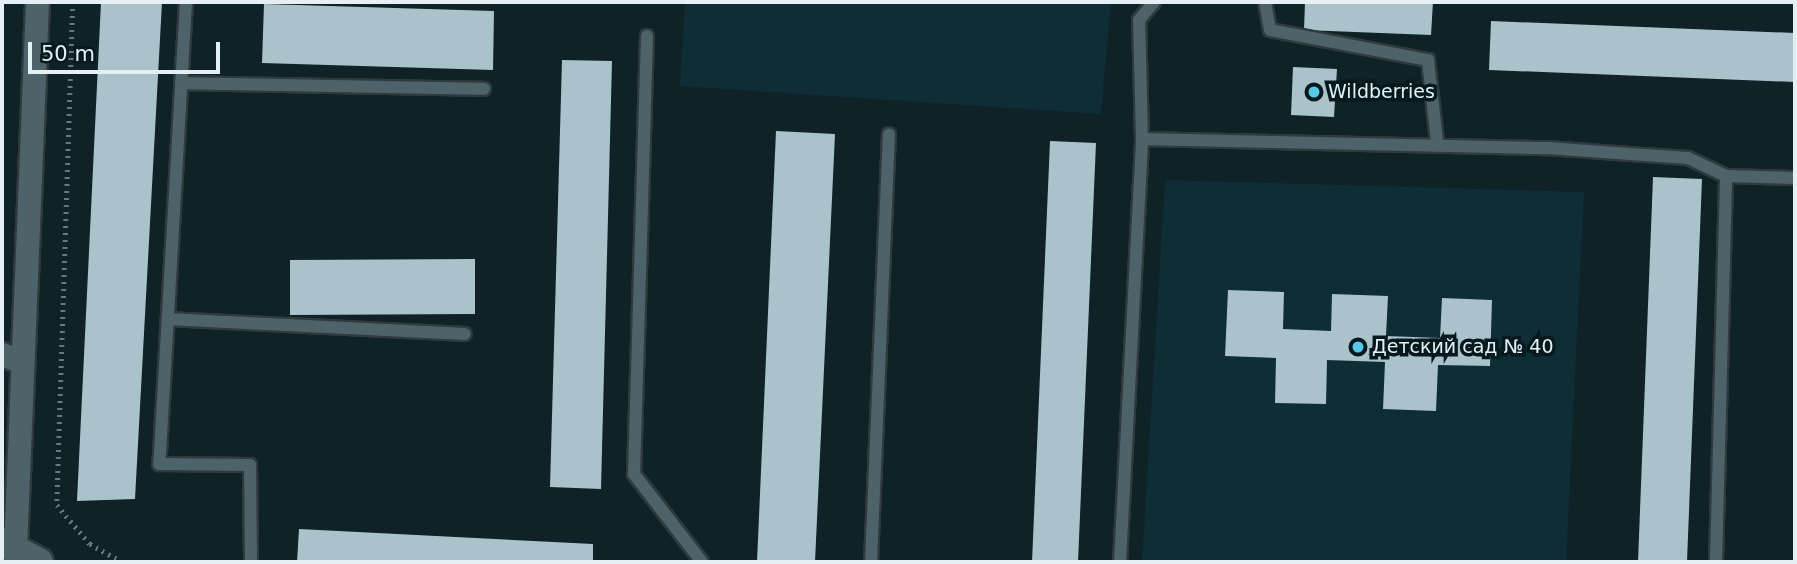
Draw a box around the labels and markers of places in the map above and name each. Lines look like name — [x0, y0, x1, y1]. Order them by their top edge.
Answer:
place label: Wildberries — [1328, 81, 1435, 103]
marker: Wildberries — [1306, 84, 1322, 100]
place label: Детский сад № 40 — [1372, 336, 1554, 358]
marker: Детский сад № 40 — [1350, 339, 1366, 355]

